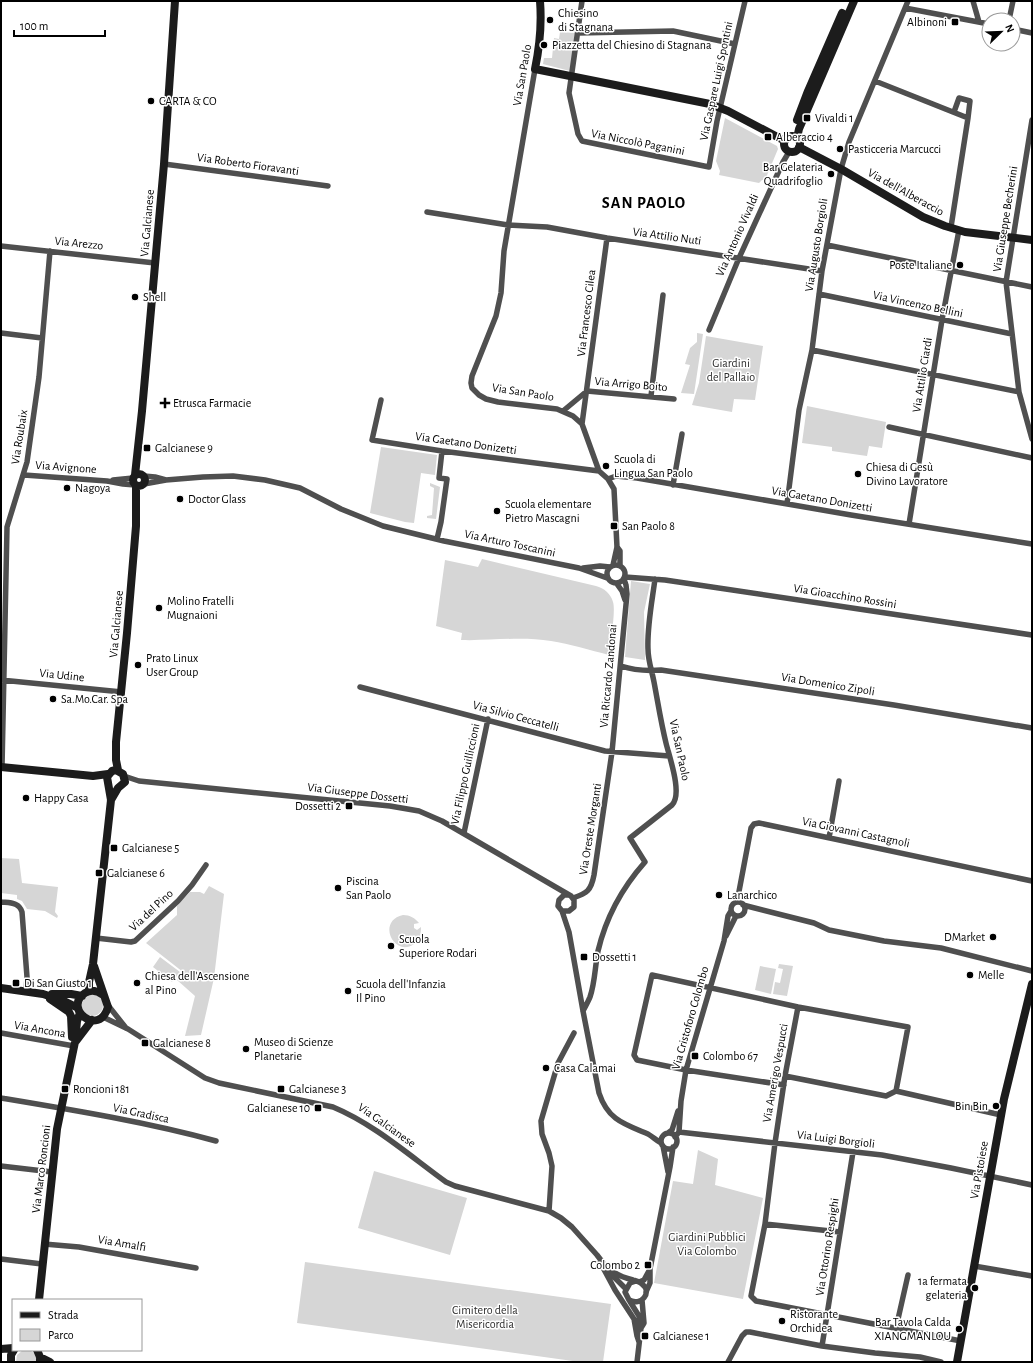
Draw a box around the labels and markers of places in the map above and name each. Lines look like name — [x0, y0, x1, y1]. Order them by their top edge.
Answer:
place label: Chiesino di Stagnana — [558, 7, 614, 33]
marker: Chiesino di Stagnana — [545, 15, 555, 25]
place label: Albinoni — [907, 16, 947, 28]
marker: Albinoni — [950, 17, 960, 27]
place label: Piazzetta del Chiesino di Stagnana — [552, 39, 712, 51]
marker: Piazzetta del Chiesino di Stagnana — [539, 40, 549, 50]
place label: CARTA & CO — [159, 95, 217, 107]
marker: CARTA & CO — [146, 96, 156, 106]
place label: Vivaldi 1 — [815, 112, 853, 124]
marker: Vivaldi 1 — [802, 113, 812, 123]
place label: Alberaccio 4 — [776, 131, 833, 143]
marker: Alberaccio 4 — [763, 132, 773, 142]
place label: Pasticceria Marcucci — [848, 143, 941, 155]
marker: Pasticceria Marcucci — [835, 144, 845, 154]
place label: Bar Gelateria Quadrifoglio — [763, 161, 823, 188]
marker: Bar Gelateria Quadrifoglio — [826, 169, 836, 179]
place label: Poste Italiane — [889, 259, 952, 271]
marker: Poste Italiane — [955, 260, 965, 270]
place label: Shell — [143, 291, 166, 303]
marker: Shell — [130, 292, 140, 302]
place label: Etrusca Farmacie — [173, 397, 251, 409]
marker: Etrusca Farmacie — [160, 398, 170, 408]
place label: Galcianese 9 — [155, 442, 213, 454]
marker: Galcianese 9 — [142, 443, 152, 453]
place label: Scuola di Lingua San Paolo — [614, 453, 693, 479]
marker: Scuola di Lingua San Paolo — [601, 461, 611, 471]
place label: Chiesa di Gesù Divino Lavoratore — [866, 461, 948, 487]
marker: Chiesa di Gesù Divino Lavoratore — [853, 469, 863, 479]
place label: Nagoya — [75, 482, 111, 495]
marker: Nagoya — [62, 483, 72, 493]
place label: Doctor Glass — [188, 493, 246, 505]
marker: Doctor Glass — [175, 494, 185, 504]
place label: Scuola elementare Pietro Mascagni — [505, 498, 592, 524]
marker: Scuola elementare Pietro Mascagni — [492, 506, 502, 516]
place label: San Paolo 8 — [622, 520, 675, 532]
marker: San Paolo 8 — [609, 521, 619, 531]
place label: Molino Fratelli Mugnaioni — [167, 595, 234, 621]
marker: Molino Fratelli Mugnaioni — [154, 603, 164, 613]
place label: Prato Linux User Group — [146, 652, 198, 678]
marker: Prato Linux User Group — [133, 660, 143, 670]
place label: Sa.Mo.Car. Spa — [61, 693, 129, 705]
marker: Sa.Mo.Car. Spa — [48, 694, 58, 704]
place label: Happy Casa — [34, 792, 89, 805]
marker: Happy Casa — [21, 793, 31, 803]
place label: Dossetti 2 — [295, 800, 342, 812]
marker: Dossetti 2 — [344, 801, 354, 811]
place label: Galcianese 5 — [122, 842, 179, 854]
marker: Galcianese 5 — [109, 843, 119, 853]
place label: Galcianese 6 — [107, 867, 165, 879]
marker: Galcianese 6 — [94, 868, 104, 878]
place label: Piscina San Paolo — [346, 875, 391, 901]
marker: Piscina San Paolo — [333, 883, 343, 893]
place label: Lanarchico — [727, 889, 777, 901]
marker: Lanarchico — [714, 890, 724, 900]
place label: DMarket — [944, 931, 985, 943]
marker: DMarket — [988, 932, 998, 942]
place label: Scuola Superiore Rodari — [399, 933, 477, 959]
marker: Scuola Superiore Rodari — [386, 941, 396, 951]
place label: Dossetti 1 — [592, 951, 637, 963]
marker: Dossetti 1 — [579, 952, 589, 962]
place label: Melle — [978, 969, 1004, 981]
place label: Chiesa dell'Ascensione al Pino — [145, 970, 249, 996]
marker: Melle — [965, 970, 975, 980]
place label: Di San Giusto 1 — [24, 977, 92, 989]
marker: Di San Giusto 1 — [11, 978, 21, 988]
marker: Chiesa dell'Ascensione al Pino — [132, 978, 142, 988]
place label: Scuola dell'Infanzia Il Pino — [356, 978, 446, 1004]
marker: Scuola dell'Infanzia Il Pino — [343, 986, 353, 996]
place label: Museo di Scienze Planetarie — [254, 1036, 333, 1062]
place label: Galcianese 8 — [153, 1037, 211, 1049]
marker: Galcianese 8 — [140, 1038, 150, 1048]
marker: Museo di Scienze Planetarie — [241, 1044, 251, 1054]
place label: Colombo 67 — [703, 1050, 758, 1062]
marker: Colombo 67 — [690, 1051, 700, 1061]
place label: Casa Calamai — [554, 1062, 616, 1074]
marker: Casa Calamai — [541, 1063, 551, 1073]
place label: Roncioni 181 — [73, 1083, 130, 1095]
place label: Galcianese 3 — [289, 1083, 346, 1095]
marker: Roncioni 181 — [60, 1084, 70, 1094]
marker: Galcianese 3 — [276, 1084, 286, 1094]
place label: Bin Bin — [955, 1100, 988, 1112]
marker: Bin Bin — [991, 1101, 1001, 1111]
place label: Galcianese 10 — [247, 1102, 310, 1114]
marker: Galcianese 10 — [313, 1103, 323, 1113]
place label: Colombo 2 — [590, 1259, 641, 1271]
marker: Colombo 2 — [643, 1260, 653, 1270]
place label: 1a fermata gelateria — [918, 1275, 967, 1301]
marker: 1a fermata gelateria — [970, 1283, 980, 1293]
place label: Ristorante Orchidea — [790, 1308, 838, 1334]
marker: Ristorante Orchidea — [777, 1316, 787, 1326]
place label: Bar Tavola Calda XIANGMANLOU — [874, 1316, 951, 1342]
marker: Bar Tavola Calda XIANGMANLOU — [954, 1324, 964, 1334]
place label: Galcianese 1 — [653, 1330, 709, 1342]
marker: Galcianese 1 — [640, 1331, 650, 1341]

